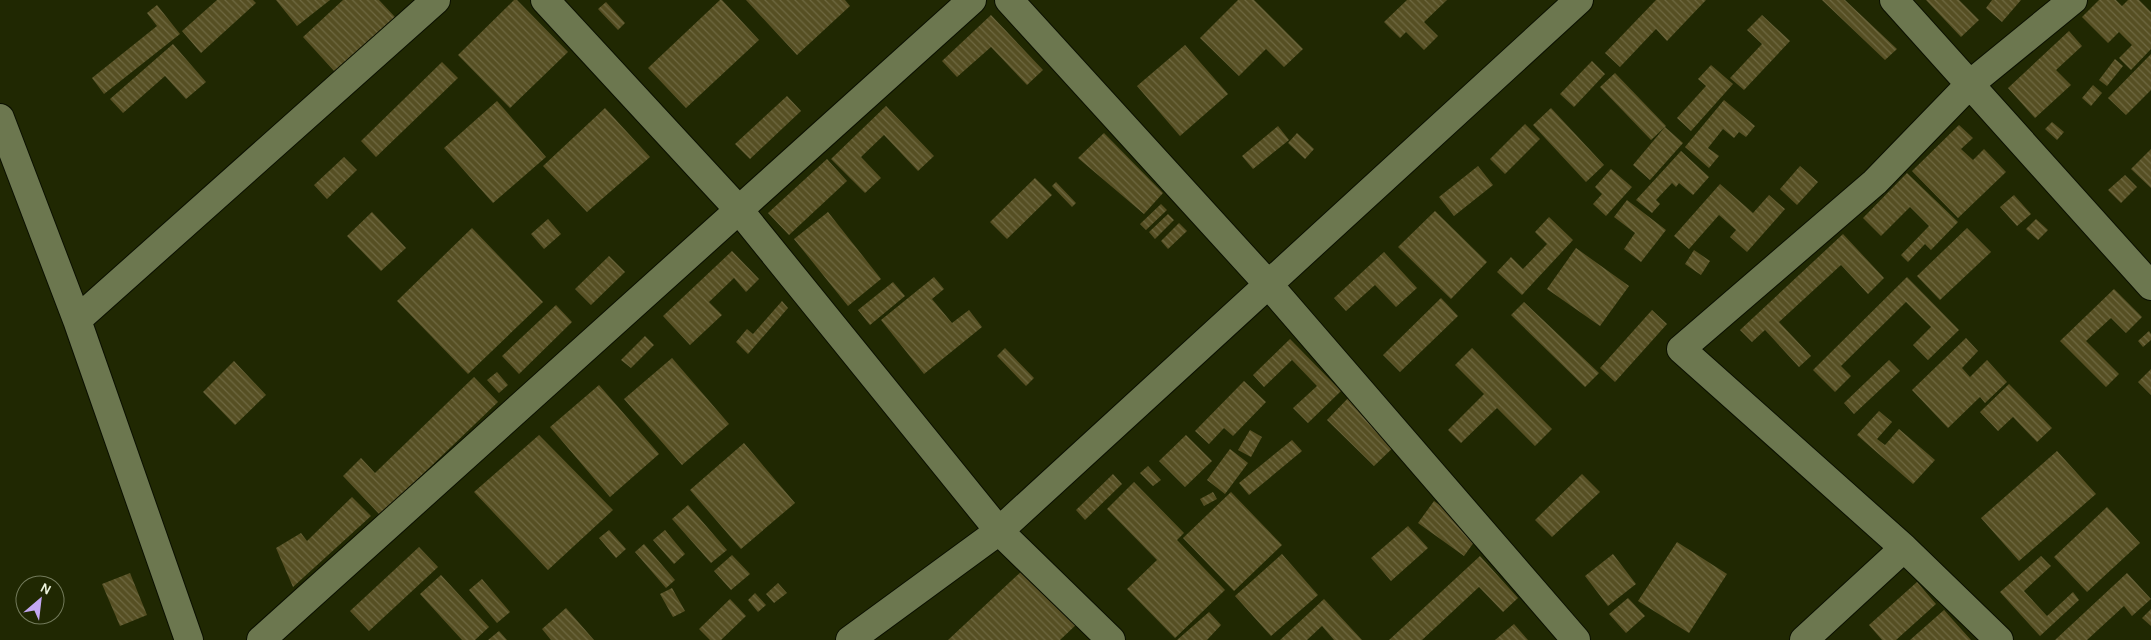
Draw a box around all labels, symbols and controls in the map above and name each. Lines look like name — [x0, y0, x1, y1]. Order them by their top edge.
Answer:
north arrow — [15, 575, 65, 625]
text: N — [37, 579, 54, 599]

